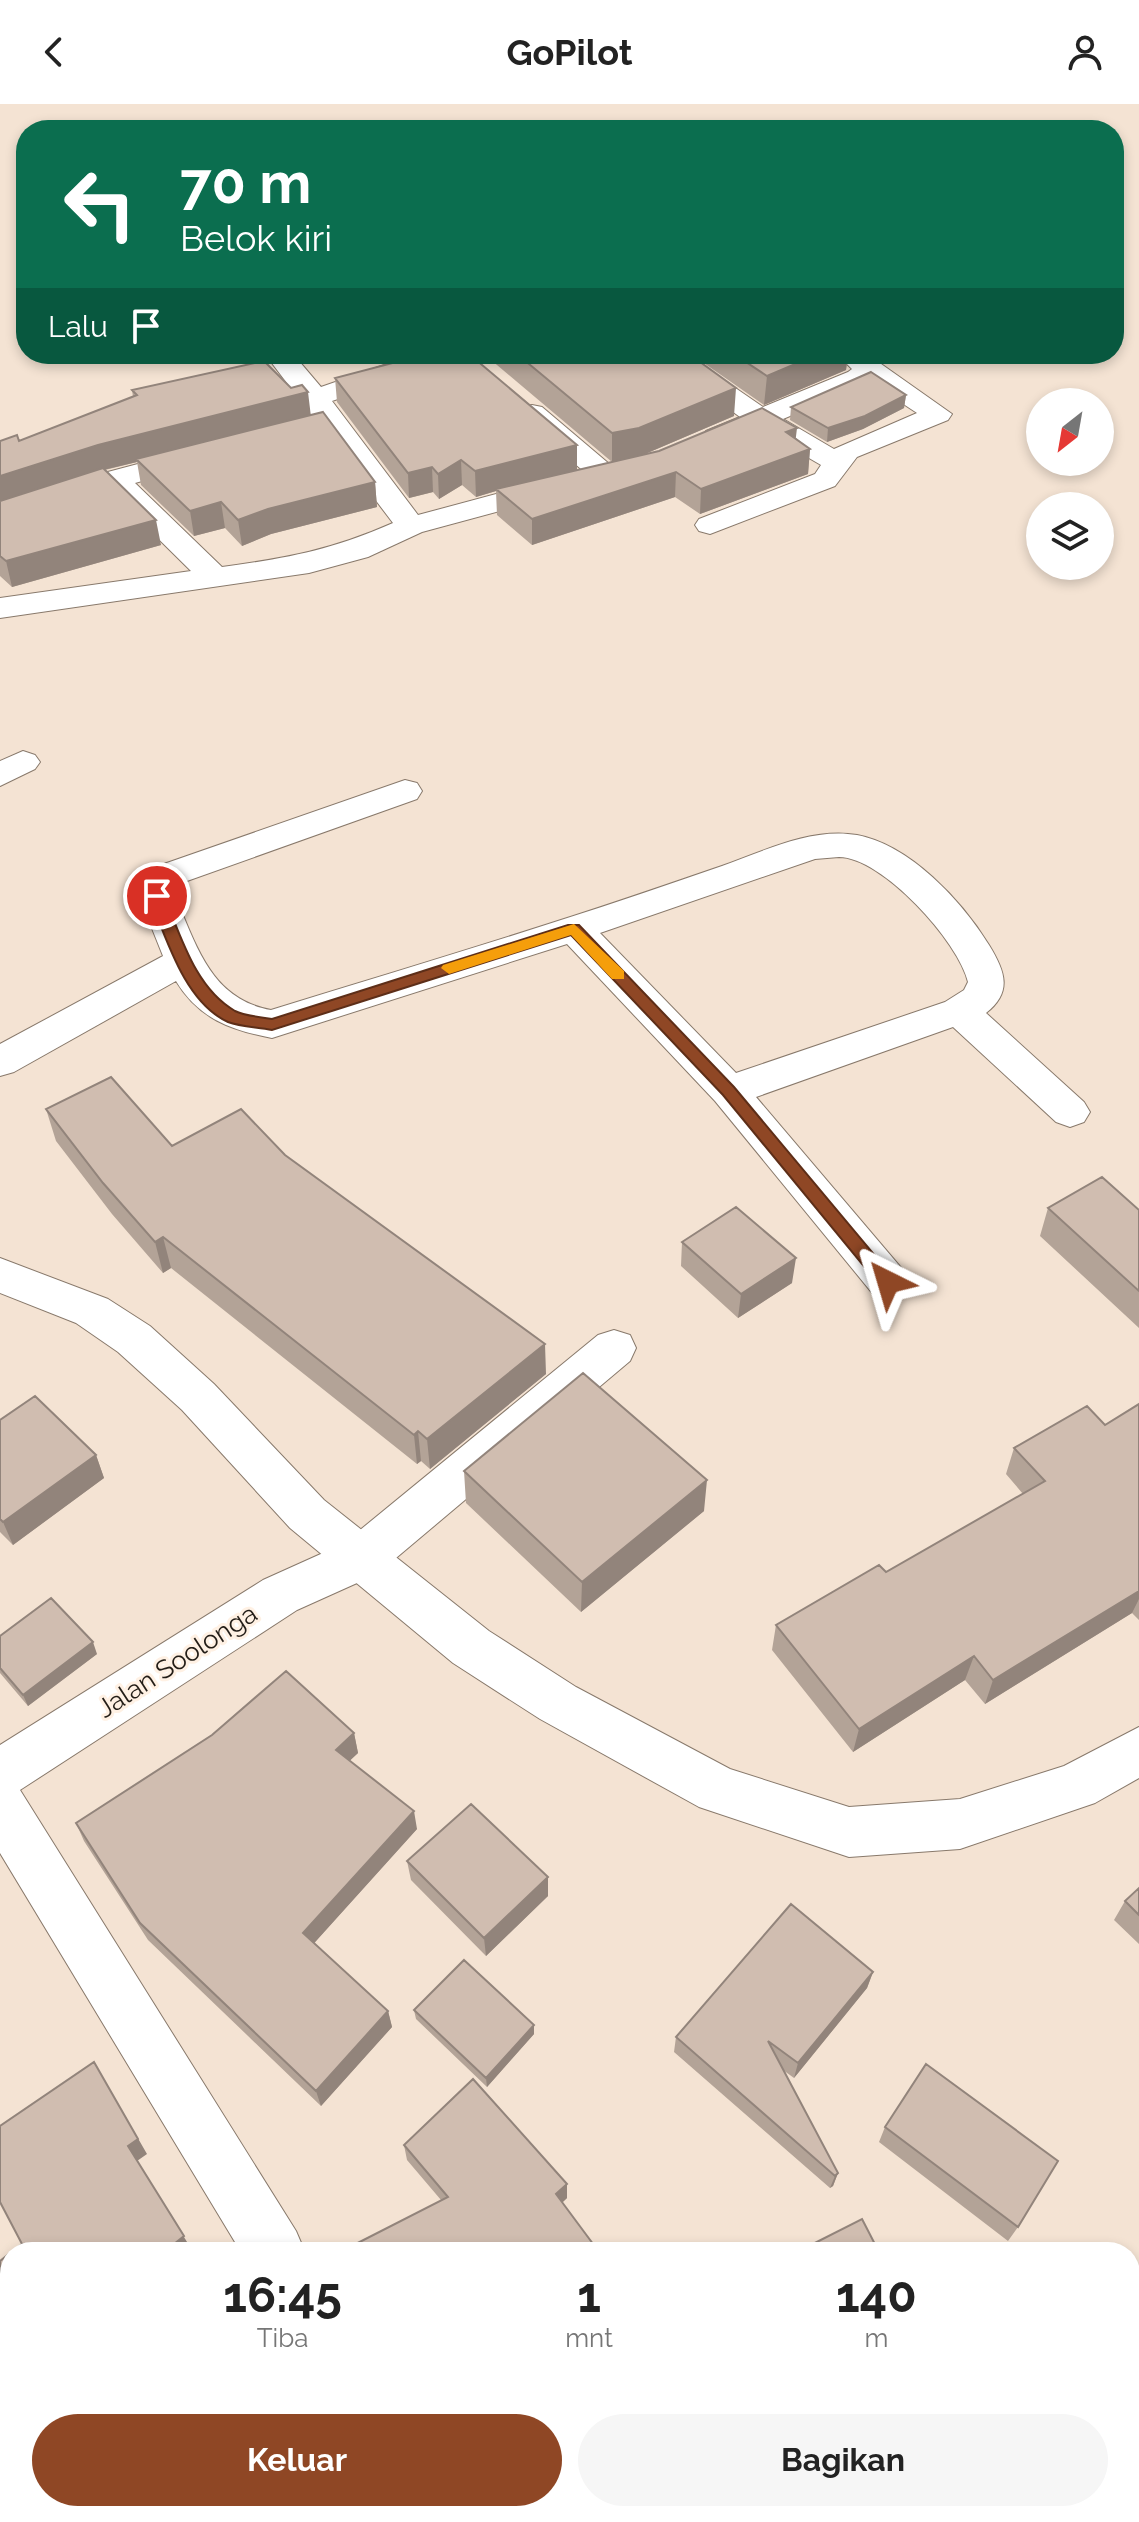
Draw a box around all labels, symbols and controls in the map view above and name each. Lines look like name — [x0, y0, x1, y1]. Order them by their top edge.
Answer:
icon: back — [32, 30, 76, 74]
icon: person — [1063, 30, 1107, 74]
text: GoPilot — [507, 31, 632, 73]
text: 70 m — [180, 150, 311, 216]
icon: left — [48, 152, 152, 256]
text: Belok kiri — [180, 217, 332, 259]
icon: arrive — [124, 304, 168, 348]
text: Lalu — [48, 309, 108, 344]
north arrow — [1026, 388, 1114, 476]
map controls — [1026, 388, 1114, 580]
button: layers — [1026, 492, 1114, 580]
pin — [123, 862, 191, 930]
icon: arrive — [135, 874, 179, 918]
position arrow — [846, 1240, 930, 1324]
street label: Jalan Soolonga — [92, 1598, 262, 1724]
text: 16:45 — [223, 2267, 342, 2323]
text: 1 — [577, 2267, 601, 2323]
text: 140 — [836, 2267, 917, 2323]
text: Tiba — [257, 2323, 308, 2353]
text: mnt — [565, 2323, 613, 2353]
text: m — [864, 2323, 888, 2353]
button: Keluar — [32, 2414, 562, 2506]
button: Bagikan — [578, 2414, 1108, 2506]

